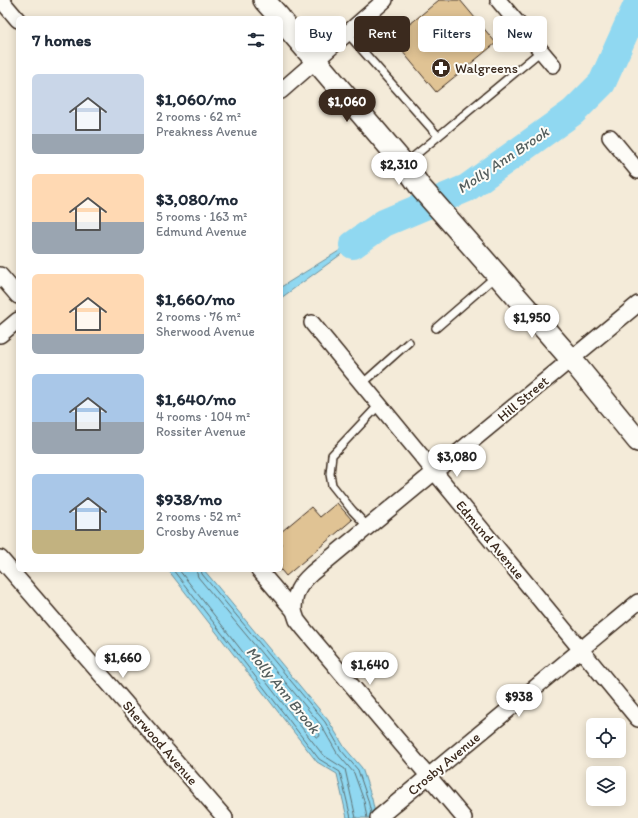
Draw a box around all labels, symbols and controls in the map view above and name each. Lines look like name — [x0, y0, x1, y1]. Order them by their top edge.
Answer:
chip: Buy — [295, 16, 346, 52]
chip: Rent — [354, 16, 410, 52]
chip: Filters — [418, 16, 485, 52]
chip: New — [493, 16, 547, 52]
icon: filters — [245, 29, 267, 51]
text: 7 homes — [32, 30, 92, 50]
pharmacy icon: Walgreens — [430, 57, 452, 79]
place label: Walgreens — [455, 60, 518, 77]
text: $1,060/mo — [156, 89, 237, 109]
pin: $1,060 — [314, 89, 380, 123]
icon: home — [64, 90, 112, 138]
text: $1,060 — [328, 94, 366, 109]
text: 2 rooms · 62 m² — [156, 109, 241, 124]
water label: Molly Ann Brook — [454, 122, 553, 197]
text: Preakness Avenue — [156, 124, 257, 139]
pin: $2,310 — [366, 152, 432, 186]
text: $2,310 — [380, 157, 418, 172]
text: $3,080/mo — [156, 189, 238, 209]
icon: home — [64, 190, 112, 238]
text: 5 rooms · 163 m² — [156, 209, 247, 224]
text: Edmund Avenue — [156, 224, 247, 239]
text: $1,660/mo — [156, 289, 235, 309]
icon: home — [64, 290, 112, 338]
pin: $1,950 — [499, 305, 565, 339]
text: 2 rooms · 76 m² — [156, 309, 241, 324]
text: $1,950 — [513, 310, 551, 325]
text: Sherwood Avenue — [156, 324, 255, 339]
street label: Hill Street — [494, 373, 552, 425]
text: $1,640/mo — [156, 389, 236, 409]
icon: home — [64, 390, 112, 438]
text: 4 rooms · 104 m² — [156, 409, 250, 424]
text: Rossiter Avenue — [156, 424, 246, 439]
pin: $3,080 — [424, 444, 490, 478]
text: $3,080 — [437, 449, 477, 464]
text: $938/mo — [156, 489, 222, 509]
icon: home — [64, 490, 112, 538]
street label: Edmund Avenue — [452, 497, 528, 583]
text: 2 rooms · 52 m² — [156, 509, 241, 524]
text: Crosby Avenue — [156, 524, 239, 539]
water label: Molly Ann Brook — [242, 643, 324, 738]
pin: $1,660 — [90, 645, 156, 679]
text: $1,660 — [104, 650, 142, 665]
pin: $1,640 — [337, 652, 403, 686]
text: $1,640 — [351, 657, 389, 672]
pin: $938 — [495, 684, 543, 718]
text: $938 — [505, 689, 533, 704]
street label: Sherwood Avenue — [119, 697, 201, 789]
map controls — [586, 718, 626, 806]
button: locate — [586, 718, 626, 758]
street label: Crosby Avenue — [404, 729, 484, 799]
button: layers — [586, 766, 626, 806]

